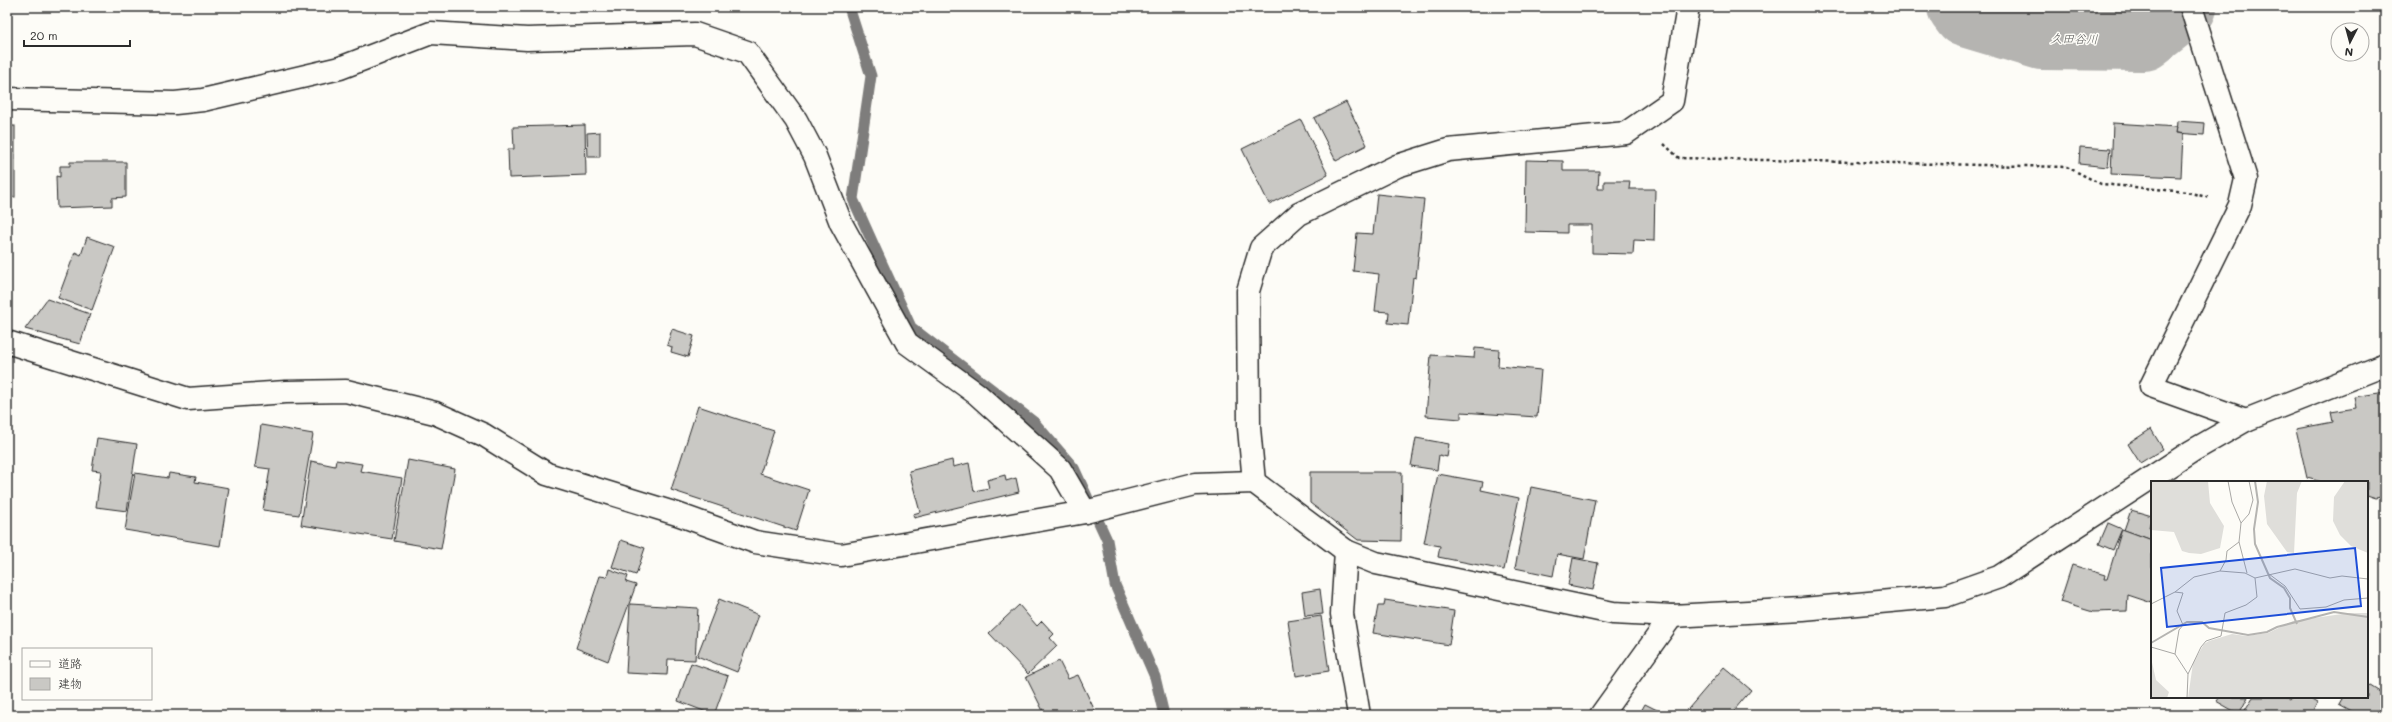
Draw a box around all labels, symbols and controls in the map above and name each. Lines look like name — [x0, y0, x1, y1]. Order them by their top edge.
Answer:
scale bar — [24, 22, 130, 48]
north arrow — [2330, 22, 2370, 62]
text: 20 m — [30, 27, 58, 43]
water label: 久田谷川 — [2050, 30, 2098, 46]
text: N — [2344, 45, 2354, 60]
inset map — [2151, 481, 2368, 698]
legend — [22, 648, 152, 700]
text: 道路 — [58, 655, 82, 671]
text: 建物 — [58, 675, 82, 691]

